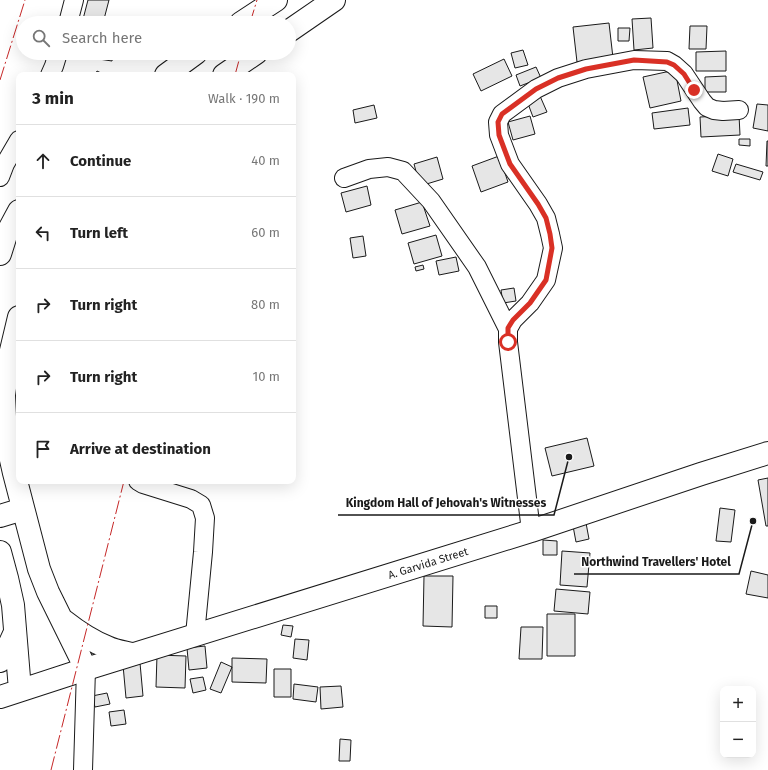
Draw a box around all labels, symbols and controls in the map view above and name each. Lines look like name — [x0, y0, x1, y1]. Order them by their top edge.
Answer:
search box — [16, 16, 296, 60]
icon: search — [30, 27, 52, 49]
text: Search here — [62, 29, 142, 47]
route end — [685, 81, 703, 99]
text: 3 min — [32, 88, 74, 109]
text: Walk · 190 m — [208, 91, 280, 106]
icon: ahead — [32, 150, 54, 172]
text: Continue — [70, 152, 131, 170]
text: 40 m — [251, 153, 280, 168]
icon: left — [32, 222, 54, 244]
text: Turn left — [70, 224, 128, 242]
text: 60 m — [251, 225, 280, 240]
icon: right — [32, 294, 54, 316]
text: Turn right — [70, 296, 137, 314]
text: 80 m — [251, 297, 280, 312]
route start — [499, 333, 517, 351]
icon: right — [32, 366, 54, 388]
text: Turn right — [70, 368, 137, 386]
text: 10 m — [253, 369, 280, 384]
icon: arrive — [32, 438, 54, 460]
text: Arrive at destination — [70, 440, 211, 458]
callout: Kingdom Hall of Jehovah's Witnesses — [338, 491, 554, 515]
text: Kingdom Hall of Jehovah's Witnesses — [346, 496, 546, 510]
street label: A. Garvida Street — [386, 544, 470, 581]
callout: Northwind Travellers' Hotel — [574, 550, 739, 574]
text: Northwind Travellers' Hotel — [581, 555, 731, 569]
map controls — [720, 686, 756, 758]
button: + — [720, 686, 756, 722]
button: − — [720, 722, 756, 758]

